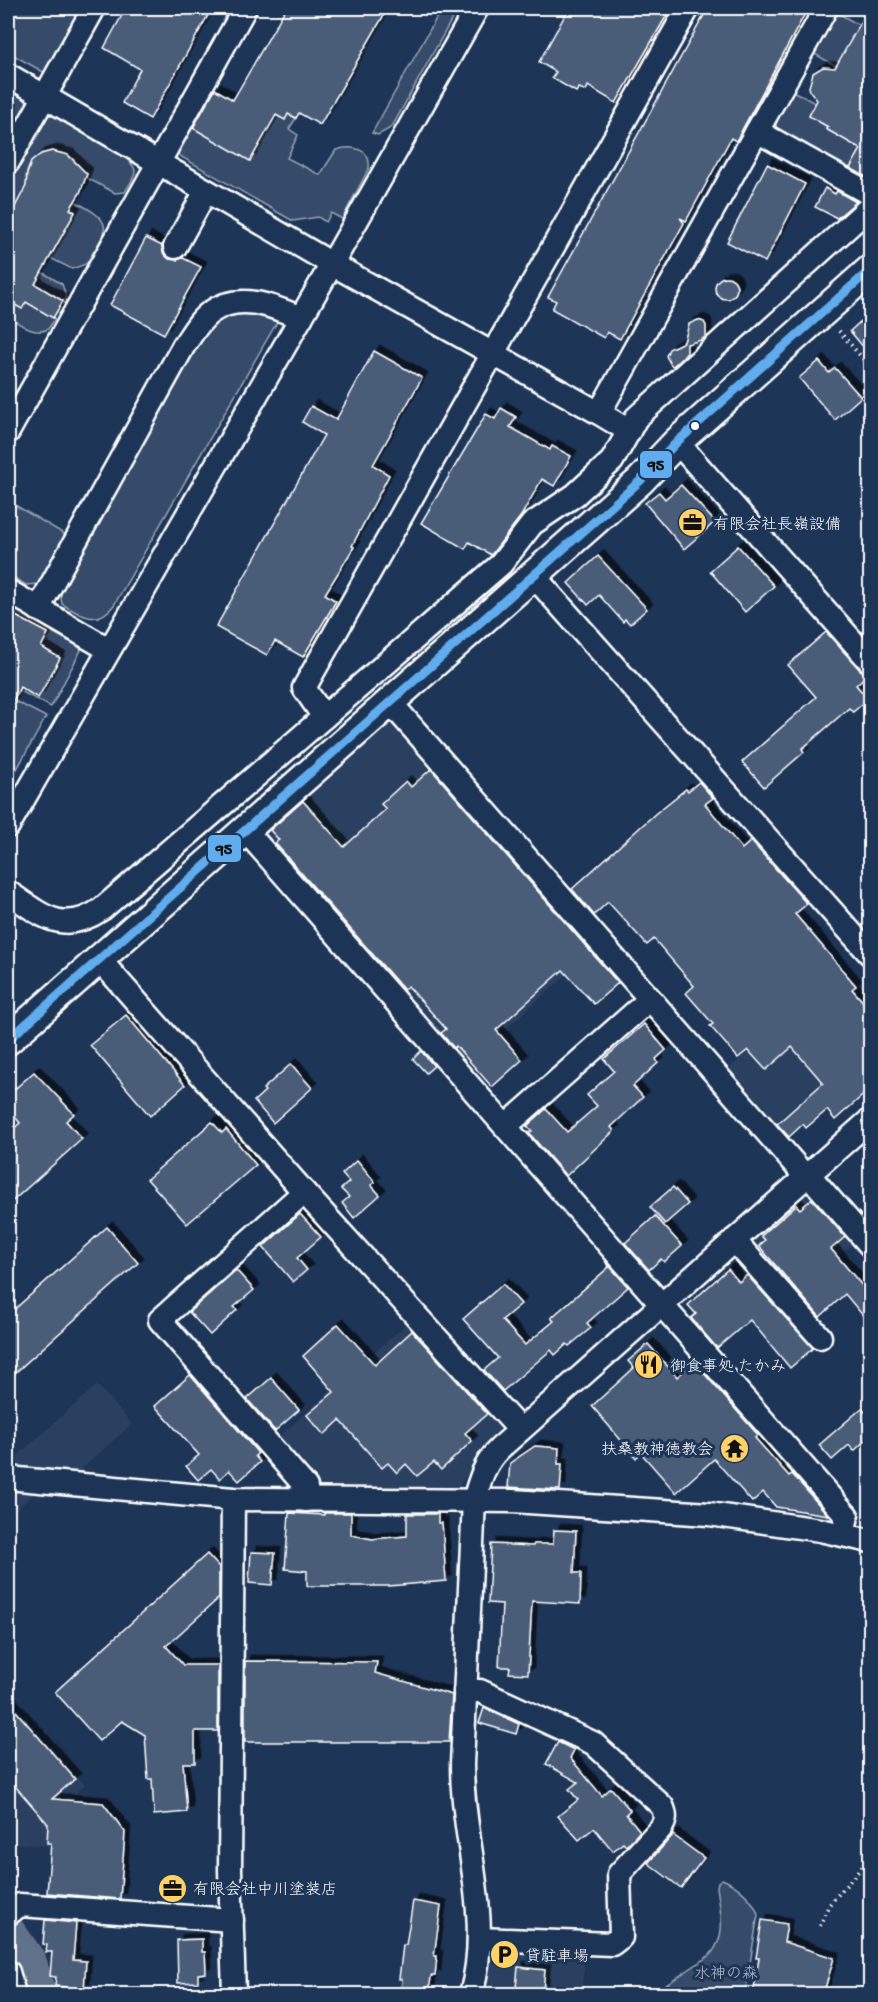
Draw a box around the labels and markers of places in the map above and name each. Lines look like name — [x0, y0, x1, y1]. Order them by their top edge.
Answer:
unlabelled marker — [689, 420, 701, 432]
office icon: 有限会社長嶺設備 — [676, 507, 708, 539]
place label: 有限会社長嶺設備 — [713, 515, 841, 536]
restaurant icon: 御食事処 たかみ — [633, 1349, 665, 1381]
place label: 御食事処 たかみ — [670, 1357, 786, 1378]
temple icon: 扶桑教神徳教会 — [718, 1432, 750, 1464]
place label: 扶桑教神徳教会 — [601, 1440, 713, 1461]
office icon: 有限会社中川塗装店 — [156, 1872, 188, 1904]
place label: 有限会社中川塗装店 — [193, 1880, 337, 1901]
parking icon: 貸駐車場 — [488, 1939, 520, 1971]
place label: 貸駐車場 — [525, 1948, 589, 1968]

